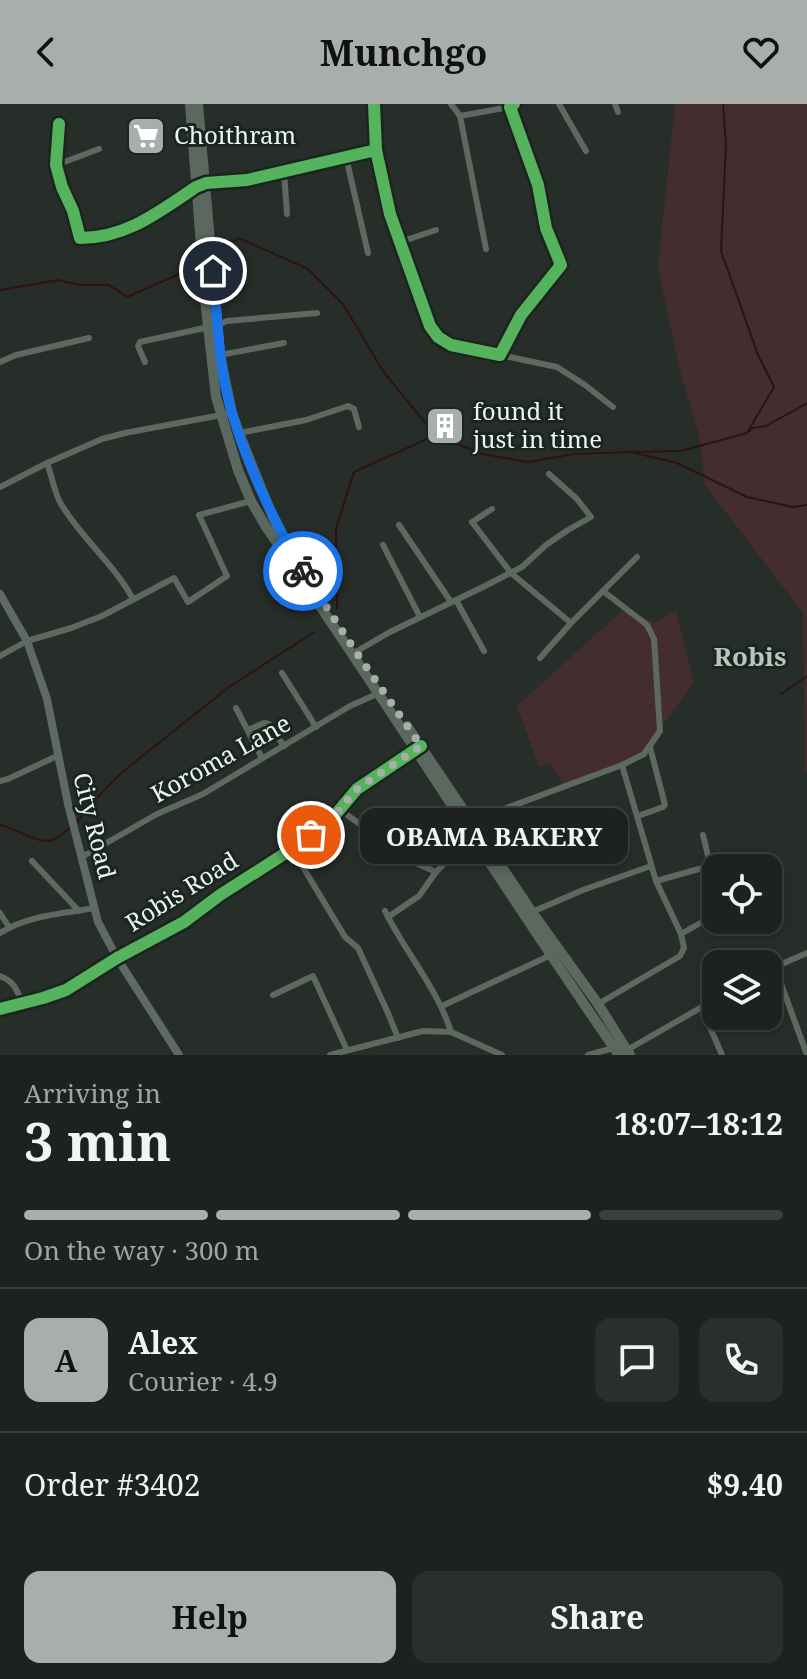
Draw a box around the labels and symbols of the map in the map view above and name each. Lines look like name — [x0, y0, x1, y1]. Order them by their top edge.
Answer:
supermarket icon: Choithram — [125, 115, 167, 157]
place label: Choithram — [174, 118, 297, 151]
pin — [179, 237, 247, 305]
place label: found it just in time — [472, 394, 602, 455]
building icon: found it just in time — [424, 405, 466, 447]
courier — [263, 531, 343, 611]
district label: Robis — [713, 638, 787, 674]
street label: Koroma Lane — [145, 706, 296, 810]
street label: City Road — [66, 769, 125, 883]
pin — [277, 801, 345, 869]
callout: OBAMA BAKERY — [359, 807, 627, 863]
street label: Robis Road — [119, 843, 244, 938]

